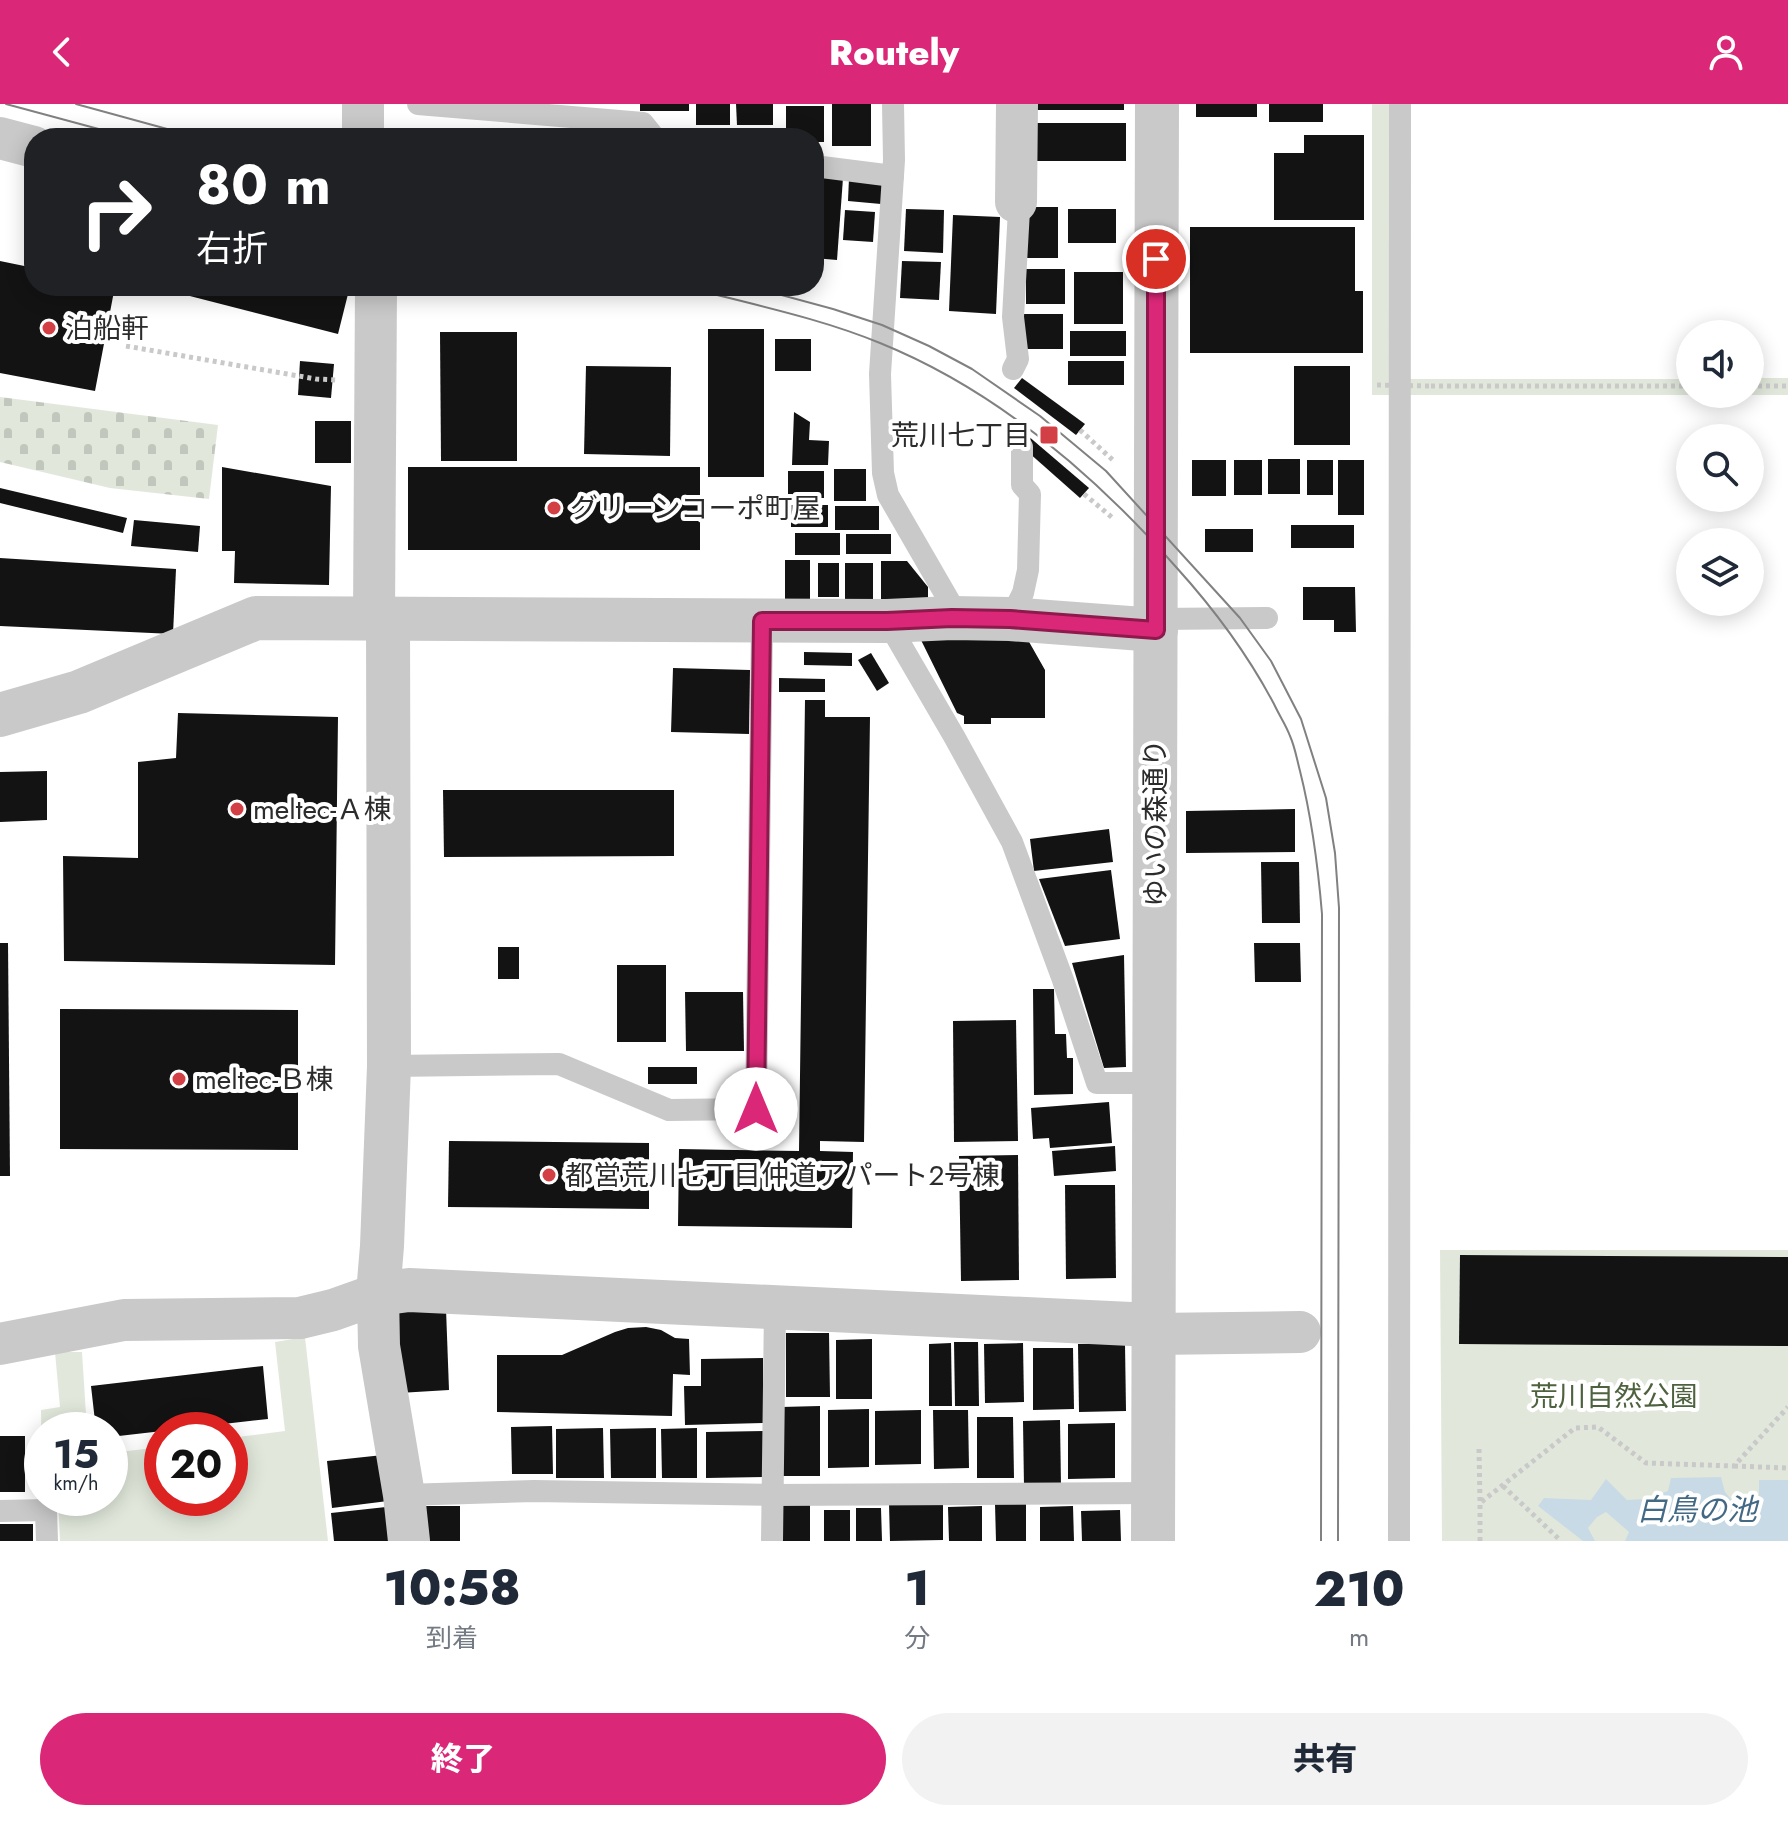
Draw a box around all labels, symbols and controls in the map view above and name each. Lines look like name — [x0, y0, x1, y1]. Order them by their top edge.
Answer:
text: Routely — [829, 26, 959, 78]
icon: back — [40, 30, 84, 74]
icon: person — [1704, 30, 1748, 74]
text: 80 m — [196, 144, 331, 225]
icon: right — [64, 160, 168, 264]
text: 右折 — [196, 222, 268, 274]
pin — [1122, 225, 1190, 293]
icon: arrive — [1134, 237, 1178, 281]
place label: 泊船軒 — [65, 308, 149, 349]
marker: 泊船軒 — [40, 319, 58, 337]
map controls — [1676, 320, 1764, 616]
button: sound — [1676, 320, 1764, 408]
place label: 荒川七丁目 — [891, 415, 1031, 456]
marker: 荒川七丁目 — [1038, 424, 1060, 446]
button: search — [1676, 424, 1764, 512]
place label: グリーンコーポ町屋 — [570, 488, 821, 529]
marker: グリーンコーポ町屋 — [545, 499, 563, 517]
button: layers — [1676, 528, 1764, 616]
street label: ゆいの森通り — [1135, 739, 1176, 907]
place label: meltec-Ａ棟 — [253, 789, 392, 830]
marker: meltec-Ａ棟 — [228, 800, 246, 818]
place label: meltec-Ｂ棟 — [195, 1059, 334, 1100]
position arrow — [714, 1067, 798, 1151]
marker: meltec-Ｂ棟 — [170, 1070, 188, 1088]
place label: 都営荒川七丁目仲道アパート2号棟 — [565, 1155, 1000, 1196]
marker: 都営荒川七丁目仲道アパート2号棟 — [540, 1166, 558, 1184]
park label: 荒川自然公園 — [1530, 1376, 1698, 1417]
speed limit sign: 20 — [144, 1412, 248, 1516]
text: 15 — [53, 1425, 99, 1483]
text: km/h — [53, 1469, 99, 1498]
water label: 白鳥の池 — [1637, 1488, 1760, 1531]
text: 10:58 — [384, 1554, 521, 1623]
text: 1 — [905, 1554, 930, 1623]
text: 210 — [1314, 1555, 1404, 1624]
text: m — [1349, 1618, 1369, 1656]
text: 到着 — [426, 1619, 478, 1657]
text: 分 — [904, 1619, 930, 1657]
button: 終了 — [40, 1713, 886, 1805]
button: 共有 — [902, 1713, 1748, 1805]

